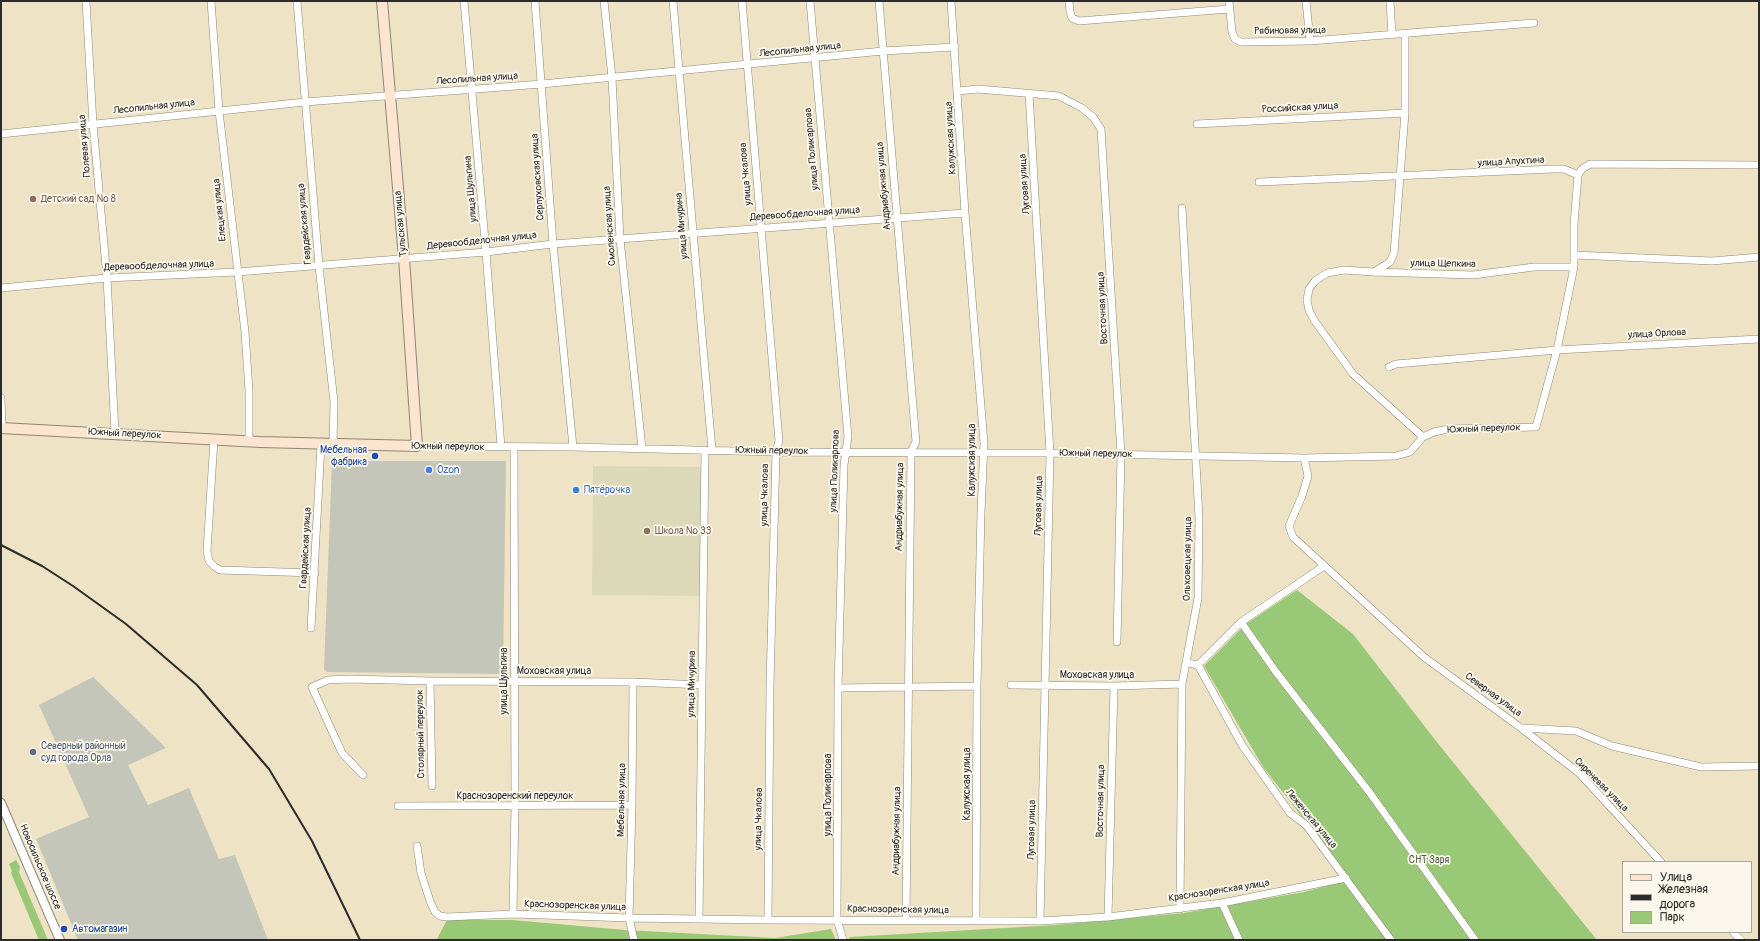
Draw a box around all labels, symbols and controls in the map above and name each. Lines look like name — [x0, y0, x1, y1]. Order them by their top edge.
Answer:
street label: Рябиновая улица — [1254, 24, 1326, 38]
street label: Лесопильная улица — [759, 40, 841, 60]
street label: Лесопильная улица — [436, 70, 518, 88]
street label: Лесопильная улица — [113, 97, 195, 117]
street label: Российская улица — [1262, 100, 1338, 116]
street label: Калужская улица — [943, 101, 959, 175]
street label: улица Поликарпова — [802, 107, 822, 191]
street label: Полевая улица — [76, 114, 94, 178]
street label: Серпуховская улица — [529, 133, 547, 221]
street label: Андриабужная улица — [874, 141, 894, 231]
street label: улица Чкалова — [737, 142, 755, 206]
street label: Луговая улица — [1017, 153, 1033, 215]
street label: улица Апухтина — [1477, 154, 1545, 170]
street label: улица Шульгина — [462, 155, 480, 223]
street label: Елецкая улица — [211, 178, 229, 242]
street label: Гвардейская улица — [295, 183, 315, 265]
street label: Смоленская улица — [601, 186, 619, 266]
street label: Тульская улица — [392, 190, 410, 258]
street label: улица Мичурина — [673, 192, 691, 260]
place label: Детский сад № 8 — [41, 193, 116, 205]
marker: Детский сад № 8 — [28, 194, 38, 204]
street label: Деревообделочная улица — [750, 204, 860, 224]
street label: Деревообделочная улица — [427, 229, 537, 253]
street label: улица Щепкина — [1410, 257, 1476, 271]
street label: Деревообделочная улица — [104, 258, 214, 274]
street label: Восточная улица — [1095, 271, 1111, 345]
street label: улица Орлова — [1628, 326, 1686, 342]
street label: Южный переулок — [1447, 422, 1521, 436]
street label: Калужская улица — [966, 424, 978, 496]
street label: Южный переулок — [88, 426, 162, 442]
street label: улица Поликарпова — [828, 429, 842, 513]
street label: Южный переулок — [411, 440, 485, 454]
place label: Мебельная фабрика — [320, 444, 367, 468]
street label: Южный переулок — [735, 444, 809, 458]
street label: Южный переулок — [1059, 447, 1133, 461]
marker: Мебельная фабрика — [370, 451, 380, 461]
street label: Андриабужная улица — [893, 462, 907, 552]
street label: улица Чкалова — [758, 463, 772, 527]
place label: Ozon — [437, 464, 459, 476]
marker: Ozon — [424, 465, 434, 475]
street label: Луговая улица — [1032, 476, 1046, 536]
place label: Пятёрочка — [584, 484, 630, 496]
marker: Пятёрочка — [571, 485, 581, 495]
street label: Гвардейская улица — [298, 507, 314, 589]
street label: Ольховецкая улица — [1181, 517, 1195, 601]
place label: Школа № 33 — [655, 525, 711, 537]
marker: Школа № 33 — [642, 526, 652, 536]
street label: улица Шульгина — [498, 648, 510, 714]
street label: улица Мичурина — [685, 650, 699, 718]
street label: Моховская улица — [517, 665, 591, 677]
street label: Моховская улица — [1060, 669, 1134, 681]
street label: Северная улица — [1462, 670, 1524, 720]
street label: Столярный переулок — [414, 689, 428, 779]
place label: Северный районный суд города Орла — [41, 740, 126, 764]
marker: Северный районный суд города Орла — [28, 747, 38, 757]
street label: Калужская улица — [961, 748, 973, 820]
street label: улица Поликарпова — [822, 754, 834, 836]
street label: Сиреневая улица — [1571, 755, 1631, 815]
street label: Мебельная улица — [615, 763, 629, 837]
street label: Восточная улица — [1094, 765, 1108, 837]
street label: Андриабужная улица — [890, 786, 904, 876]
street label: улица Чкалова — [752, 787, 766, 851]
street label: Леженская улица — [1283, 787, 1339, 851]
street label: Краснозоренский переулок — [457, 790, 573, 802]
street label: Луговая улица — [1025, 800, 1039, 860]
street label: Новосильское шоссе — [17, 822, 63, 912]
park label: СНТ Заря — [1409, 854, 1449, 866]
legend — [1622, 861, 1752, 933]
text: Улица — [1660, 870, 1692, 885]
street label: Краснозоренская улица — [1168, 877, 1270, 905]
text: Железная дорога — [1660, 882, 1708, 912]
street label: Краснозоренская улица — [524, 898, 626, 914]
street label: Краснозоренская улица — [847, 903, 949, 917]
text: Парк — [1660, 910, 1685, 925]
place label: Автомагазин — [72, 923, 127, 935]
marker: Автомагазин — [59, 924, 69, 934]

